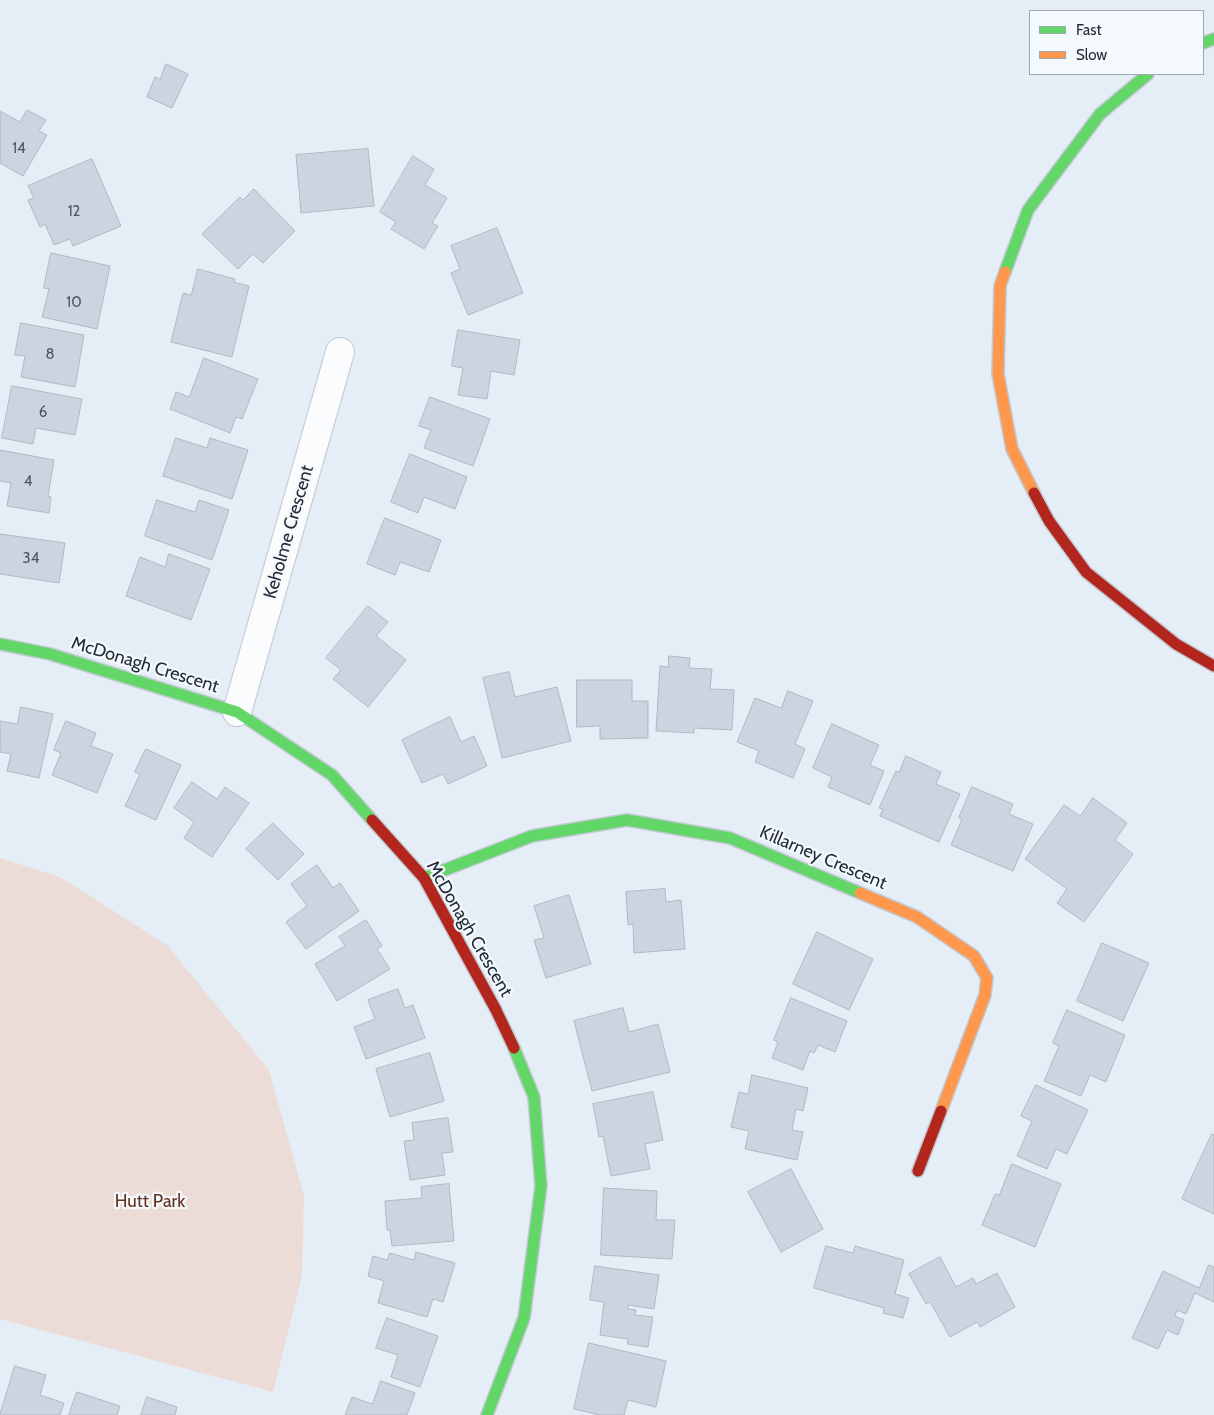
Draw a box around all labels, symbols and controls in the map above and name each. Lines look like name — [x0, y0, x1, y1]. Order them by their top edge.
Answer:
legend — [1029, 10, 1204, 75]
text: Fast — [1076, 21, 1101, 39]
text: Slow — [1076, 46, 1107, 64]
house number: 14 — [12, 140, 26, 158]
house number: 12 — [68, 203, 80, 221]
house number: 10 — [66, 294, 82, 312]
house number: 8 — [45, 346, 55, 364]
house number: 6 — [39, 404, 47, 422]
street label: Keholme Crescent — [260, 463, 318, 601]
house number: 4 — [24, 473, 32, 491]
house number: 34 — [23, 550, 39, 568]
street label: McDonagh Crescent — [69, 632, 221, 698]
street label: Killarney Crescent — [756, 822, 890, 894]
street label: McDonagh Crescent — [421, 857, 517, 1001]
park label: Hutt Park — [115, 1191, 185, 1213]

